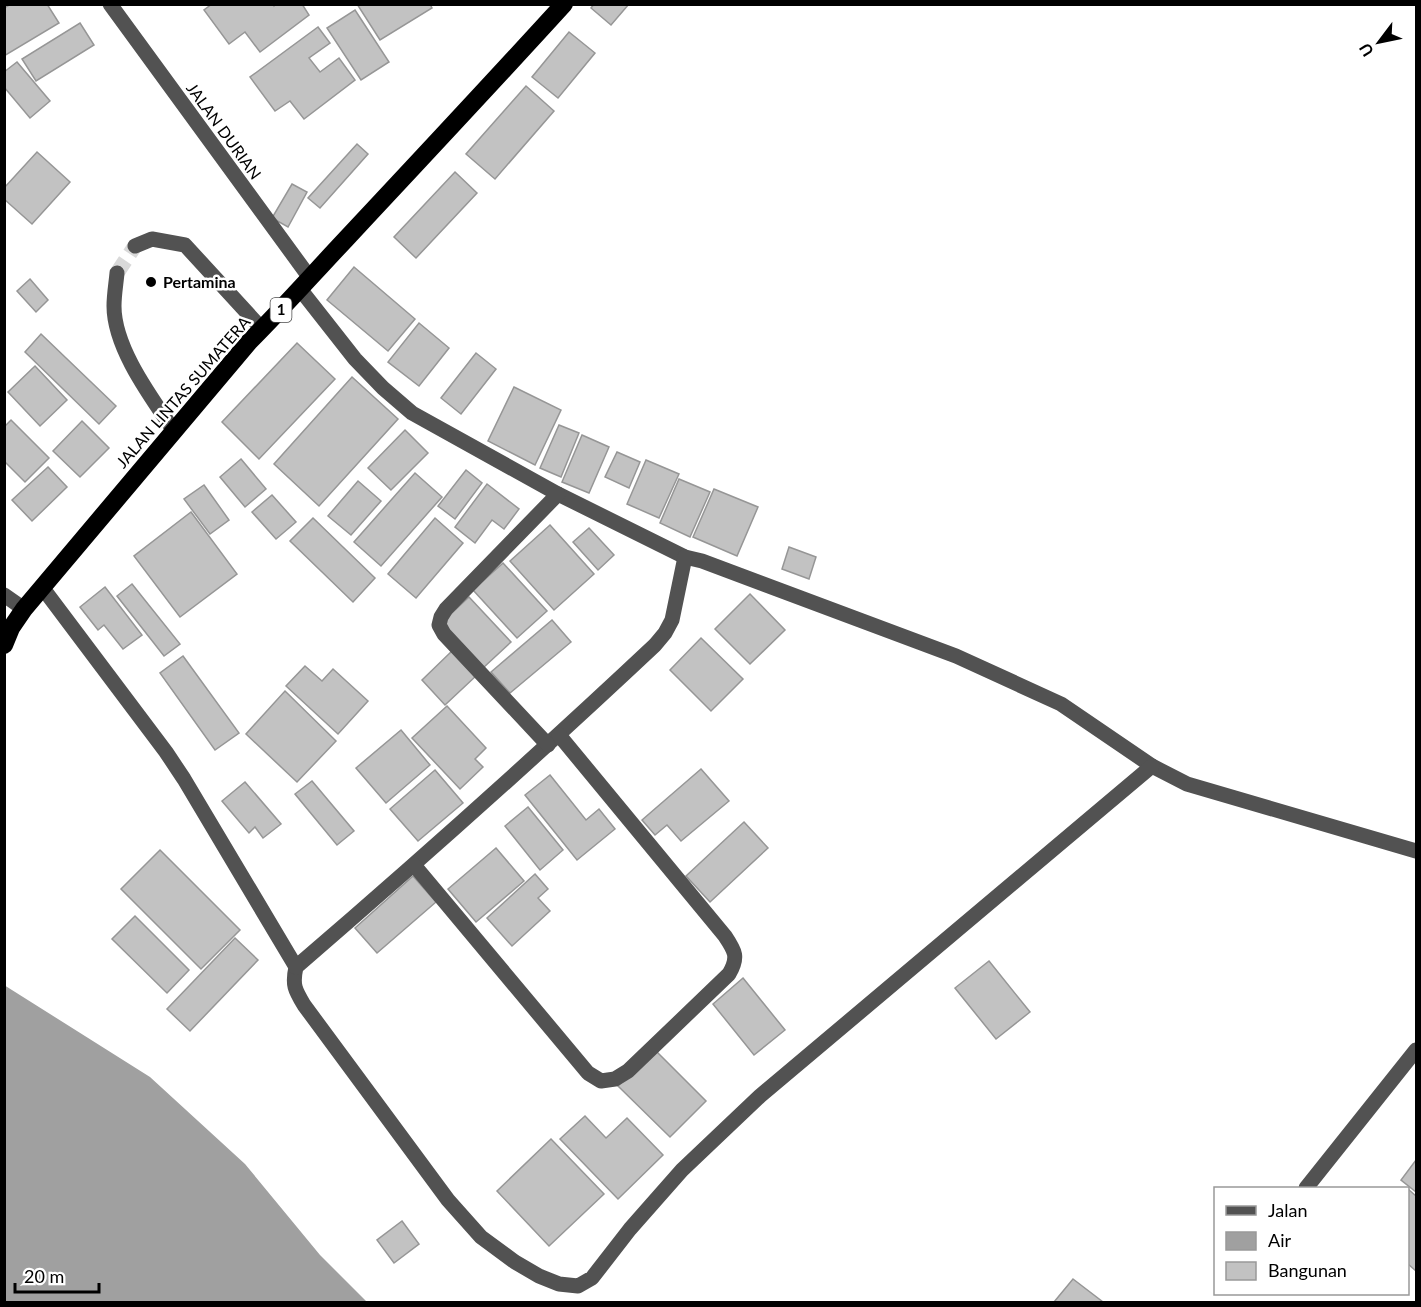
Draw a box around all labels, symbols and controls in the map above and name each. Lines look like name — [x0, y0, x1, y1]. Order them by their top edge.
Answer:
north arrow — [1349, 12, 1409, 72]
text: U — [1355, 40, 1377, 60]
street label: JALAN DURIAN — [183, 79, 266, 183]
place label: Pertamina — [163, 272, 236, 291]
marker: Pertamina — [144, 275, 158, 289]
road number: 1 — [270, 298, 292, 322]
street label: JALAN LINTAS SUMATERA — [112, 312, 254, 471]
legend — [1214, 1187, 1409, 1295]
text: Jalan — [1268, 1199, 1307, 1221]
text: Air — [1268, 1229, 1291, 1251]
scale bar — [15, 1256, 99, 1294]
text: Bangunan — [1268, 1259, 1347, 1281]
text: 20 m — [24, 1265, 64, 1287]

